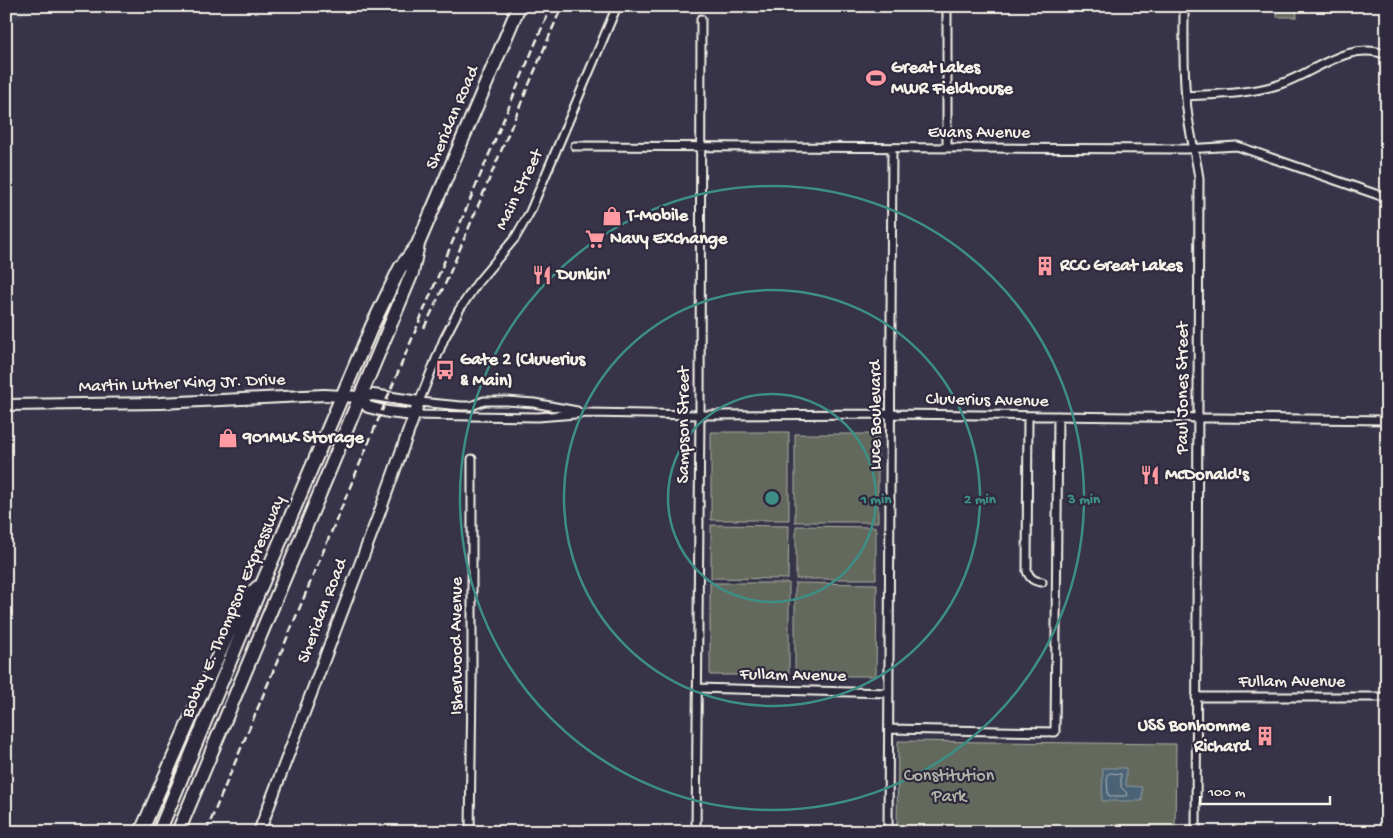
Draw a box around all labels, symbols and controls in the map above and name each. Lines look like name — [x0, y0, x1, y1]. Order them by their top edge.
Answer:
place label: Great Lakes MWR Fieldhouse — [891, 58, 1013, 100]
street label: Sheridan Road — [422, 62, 485, 173]
sports icon: Great Lakes MWR Fieldhouse — [865, 67, 887, 89]
street label: Evans Avenue — [928, 123, 1031, 144]
street label: Main Street — [491, 145, 549, 234]
shop icon: T-Mobile — [601, 205, 623, 227]
place label: T-Mobile — [625, 206, 689, 227]
supermarket icon: Navy Exchange — [584, 228, 606, 250]
place label: Navy Exchange — [610, 229, 728, 250]
building icon: RCC Great Lakes — [1034, 255, 1056, 277]
place label: RCC Great Lakes — [1059, 256, 1184, 277]
restaurant icon: Dunkin' — [531, 264, 553, 286]
place label: Dunkin' — [555, 265, 611, 286]
street label: Paul Jones Street — [1173, 320, 1194, 455]
place label: Gate 2 (Cluverius & Main) — [460, 350, 587, 392]
bus stop icon: Gate 2 (Cluverius & Main) — [434, 359, 456, 381]
street label: Luce Boulevard — [866, 359, 887, 470]
street label: Sampson Street — [674, 365, 695, 483]
street label: Martin Luther King Jr. Drive — [78, 370, 286, 398]
street label: Cluverius Avenue — [925, 389, 1049, 413]
shop icon: 901MLK Storage — [217, 427, 239, 449]
place label: 901MLK Storage — [242, 428, 364, 449]
restaurant icon: McDonald's — [1139, 464, 1161, 486]
place label: McDonald's — [1165, 465, 1250, 486]
centre of rings — [763, 489, 781, 507]
text: 1 min — [860, 491, 892, 509]
text: 2 min — [964, 491, 997, 509]
text: 3 min — [1067, 491, 1101, 509]
street label: Bobby E. Thompson Expressway — [177, 493, 290, 722]
street label: Sheridan Road — [293, 554, 353, 666]
street label: Isherwood Avenue — [447, 576, 468, 715]
street label: Fullam Avenue — [738, 665, 847, 687]
street label: Fullam Avenue — [1238, 672, 1346, 693]
place label: USS Bonhomme Richard — [1138, 716, 1252, 758]
building icon: USS Bonhomme Richard — [1254, 725, 1276, 747]
park label: Constitution Park — [904, 766, 995, 808]
scale bar — [1200, 773, 1330, 805]
text: 100 m — [1207, 784, 1246, 802]

